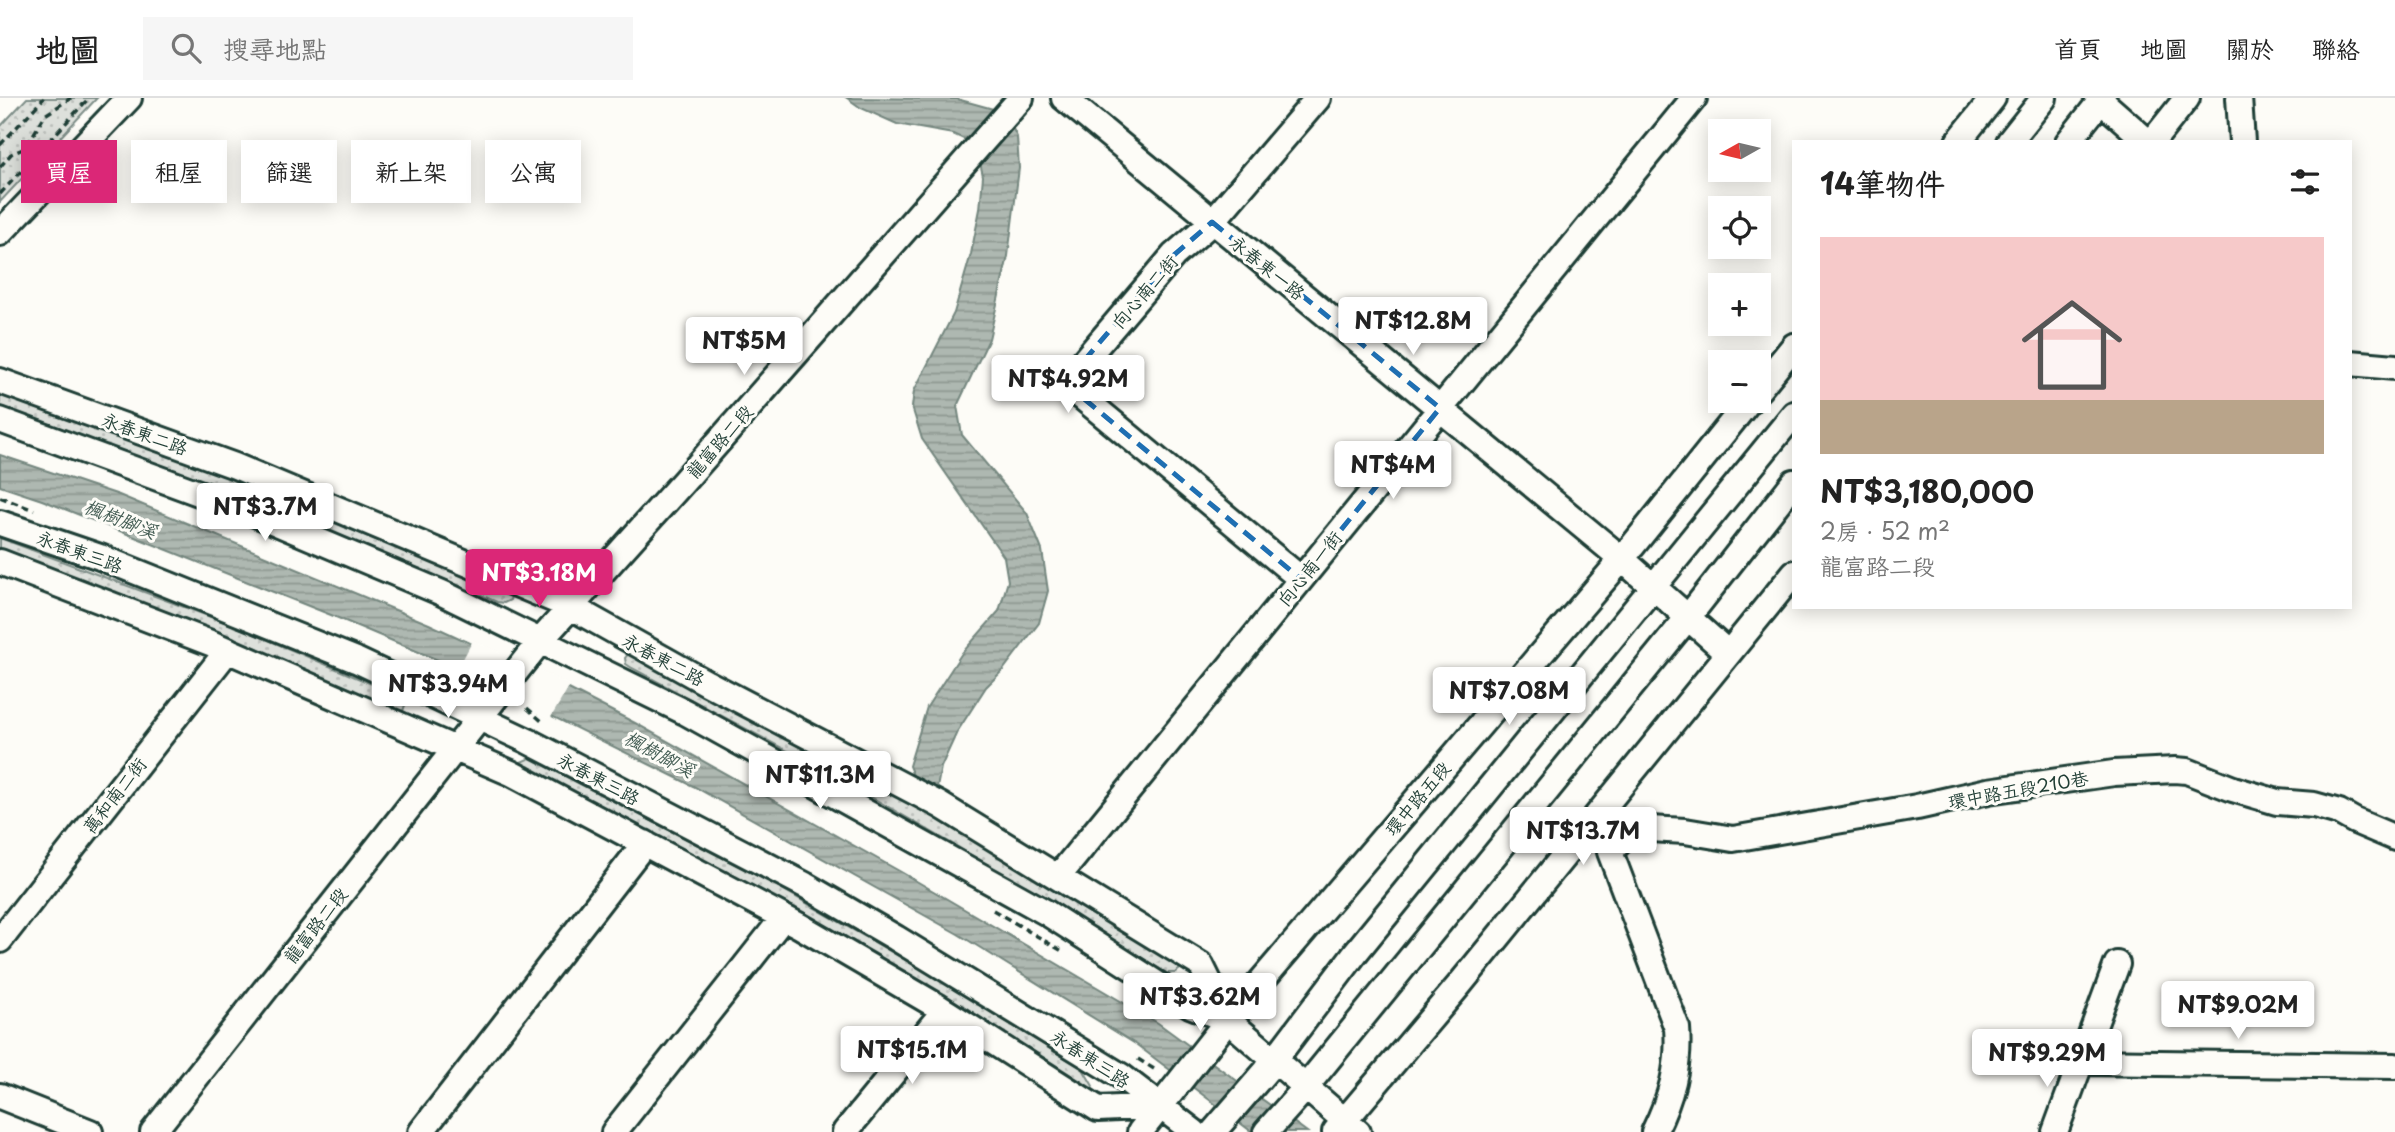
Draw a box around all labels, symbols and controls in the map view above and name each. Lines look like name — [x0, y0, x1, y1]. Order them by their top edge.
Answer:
search box — [143, 17, 633, 80]
text: 地圖 — [35, 23, 101, 73]
icon: search — [167, 29, 205, 67]
text: 搜尋地點 — [223, 29, 327, 68]
text: 首頁 — [2054, 30, 2102, 66]
text: 地圖 — [2140, 30, 2188, 66]
text: 關於 — [2226, 30, 2274, 66]
text: 聯絡 — [2312, 30, 2360, 66]
north arrow — [1708, 119, 1771, 182]
map controls — [1708, 119, 1771, 413]
chip: 買屋 — [21, 140, 117, 203]
chip: 租屋 — [131, 140, 227, 203]
chip: 篩選 — [241, 140, 337, 203]
chip: 新上架 — [351, 140, 471, 203]
chip: 公寓 — [485, 140, 581, 203]
text: 14筆物件 — [1820, 160, 1945, 205]
icon: filters — [2286, 163, 2324, 201]
button: locate — [1708, 196, 1771, 259]
street label: 永春東一路 — [1225, 228, 1311, 306]
street label: 向心南二街 — [1104, 248, 1184, 334]
button: + — [1708, 273, 1771, 336]
icon: home — [2009, 282, 2135, 408]
pin: NT$12.8M — [1341, 298, 1485, 357]
text: NT$12.8M — [1354, 302, 1472, 337]
pin: NT$5M — [695, 317, 793, 377]
text: NT$5M — [702, 322, 786, 357]
button: − — [1708, 350, 1771, 413]
pin: NT$4.92M — [996, 356, 1140, 415]
text: NT$4.92M — [1007, 360, 1129, 395]
street label: 龍富路二段 — [679, 398, 759, 484]
street label: 永春東二路 — [98, 405, 192, 461]
pin: NT$4M — [1344, 442, 1442, 501]
text: NT$4M — [1350, 446, 1436, 481]
text: NT$3,180,000 — [1820, 468, 2034, 513]
pin: NT$3.7M — [200, 484, 330, 543]
text: NT$3.7M — [213, 488, 317, 523]
water label: 楓樹腳溪 — [80, 491, 162, 545]
text: 2房 · 52 m² — [1820, 513, 1950, 548]
street label: 永春東三路 — [33, 523, 127, 579]
street label: 向心南一街 — [1270, 525, 1348, 611]
text: 龍富路二段 — [1820, 548, 1935, 583]
pin: NT$3.18M — [467, 550, 611, 609]
text: NT$3.18M — [482, 554, 596, 589]
street label: 永春東二路 — [618, 626, 710, 692]
pin: NT$3.94M — [376, 660, 520, 720]
text: NT$3.94M — [388, 665, 508, 700]
pin: NT$7.08M — [1437, 668, 1581, 727]
text: NT$7.08M — [1449, 672, 1569, 707]
water label: 楓樹腳溪 — [620, 723, 701, 784]
street label: 永春東三路 — [553, 745, 645, 811]
street label: 萬和南二街 — [76, 751, 152, 839]
pin: NT$11.3M — [748, 752, 892, 811]
street label: 環中路五段 — [1378, 755, 1456, 841]
text: NT$11.3M — [765, 756, 875, 791]
street label: 環中路五段210巷 — [1946, 763, 2090, 815]
pin: NT$13.7M — [1511, 808, 1655, 867]
text: NT$13.7M — [1526, 812, 1640, 847]
street label: 龍富路二段 — [277, 881, 353, 969]
pin: NT$3.62M — [1128, 974, 1272, 1033]
text: NT$3.62M — [1139, 978, 1261, 1013]
pin: NT$9.02M — [2166, 982, 2310, 1041]
text: NT$9.02M — [2177, 986, 2299, 1021]
street label: 永春東三路 — [1046, 1022, 1136, 1094]
pin: NT$15.1M — [840, 1026, 984, 1086]
pin: NT$9.29M — [1975, 1030, 2119, 1089]
text: NT$15.1M — [857, 1031, 967, 1066]
text: NT$9.29M — [1988, 1034, 2106, 1069]

